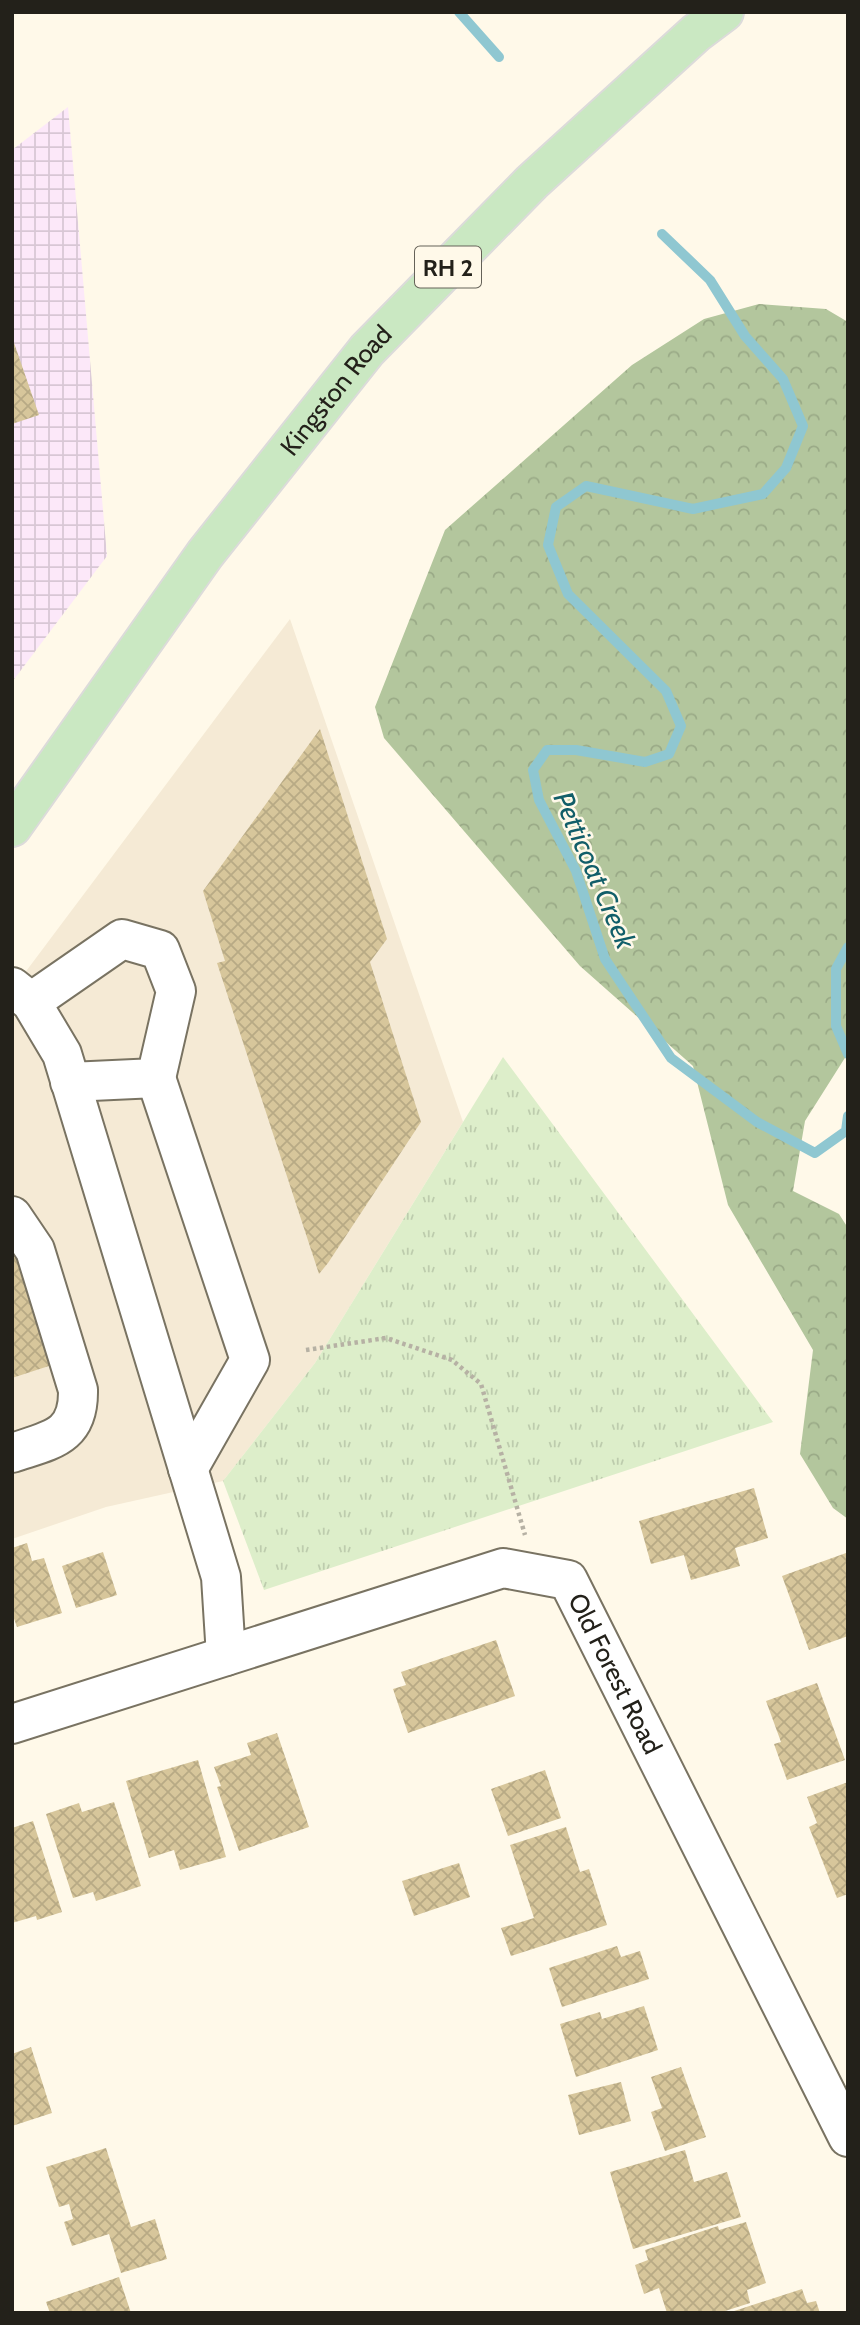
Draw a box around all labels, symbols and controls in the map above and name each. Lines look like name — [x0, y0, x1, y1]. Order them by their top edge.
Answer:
road number: RH 2 — [415, 246, 481, 288]
street label: Kingston Road — [273, 318, 398, 462]
water label: Petticoat Creek — [547, 786, 644, 955]
street label: Old Forest Road — [561, 1588, 669, 1759]

